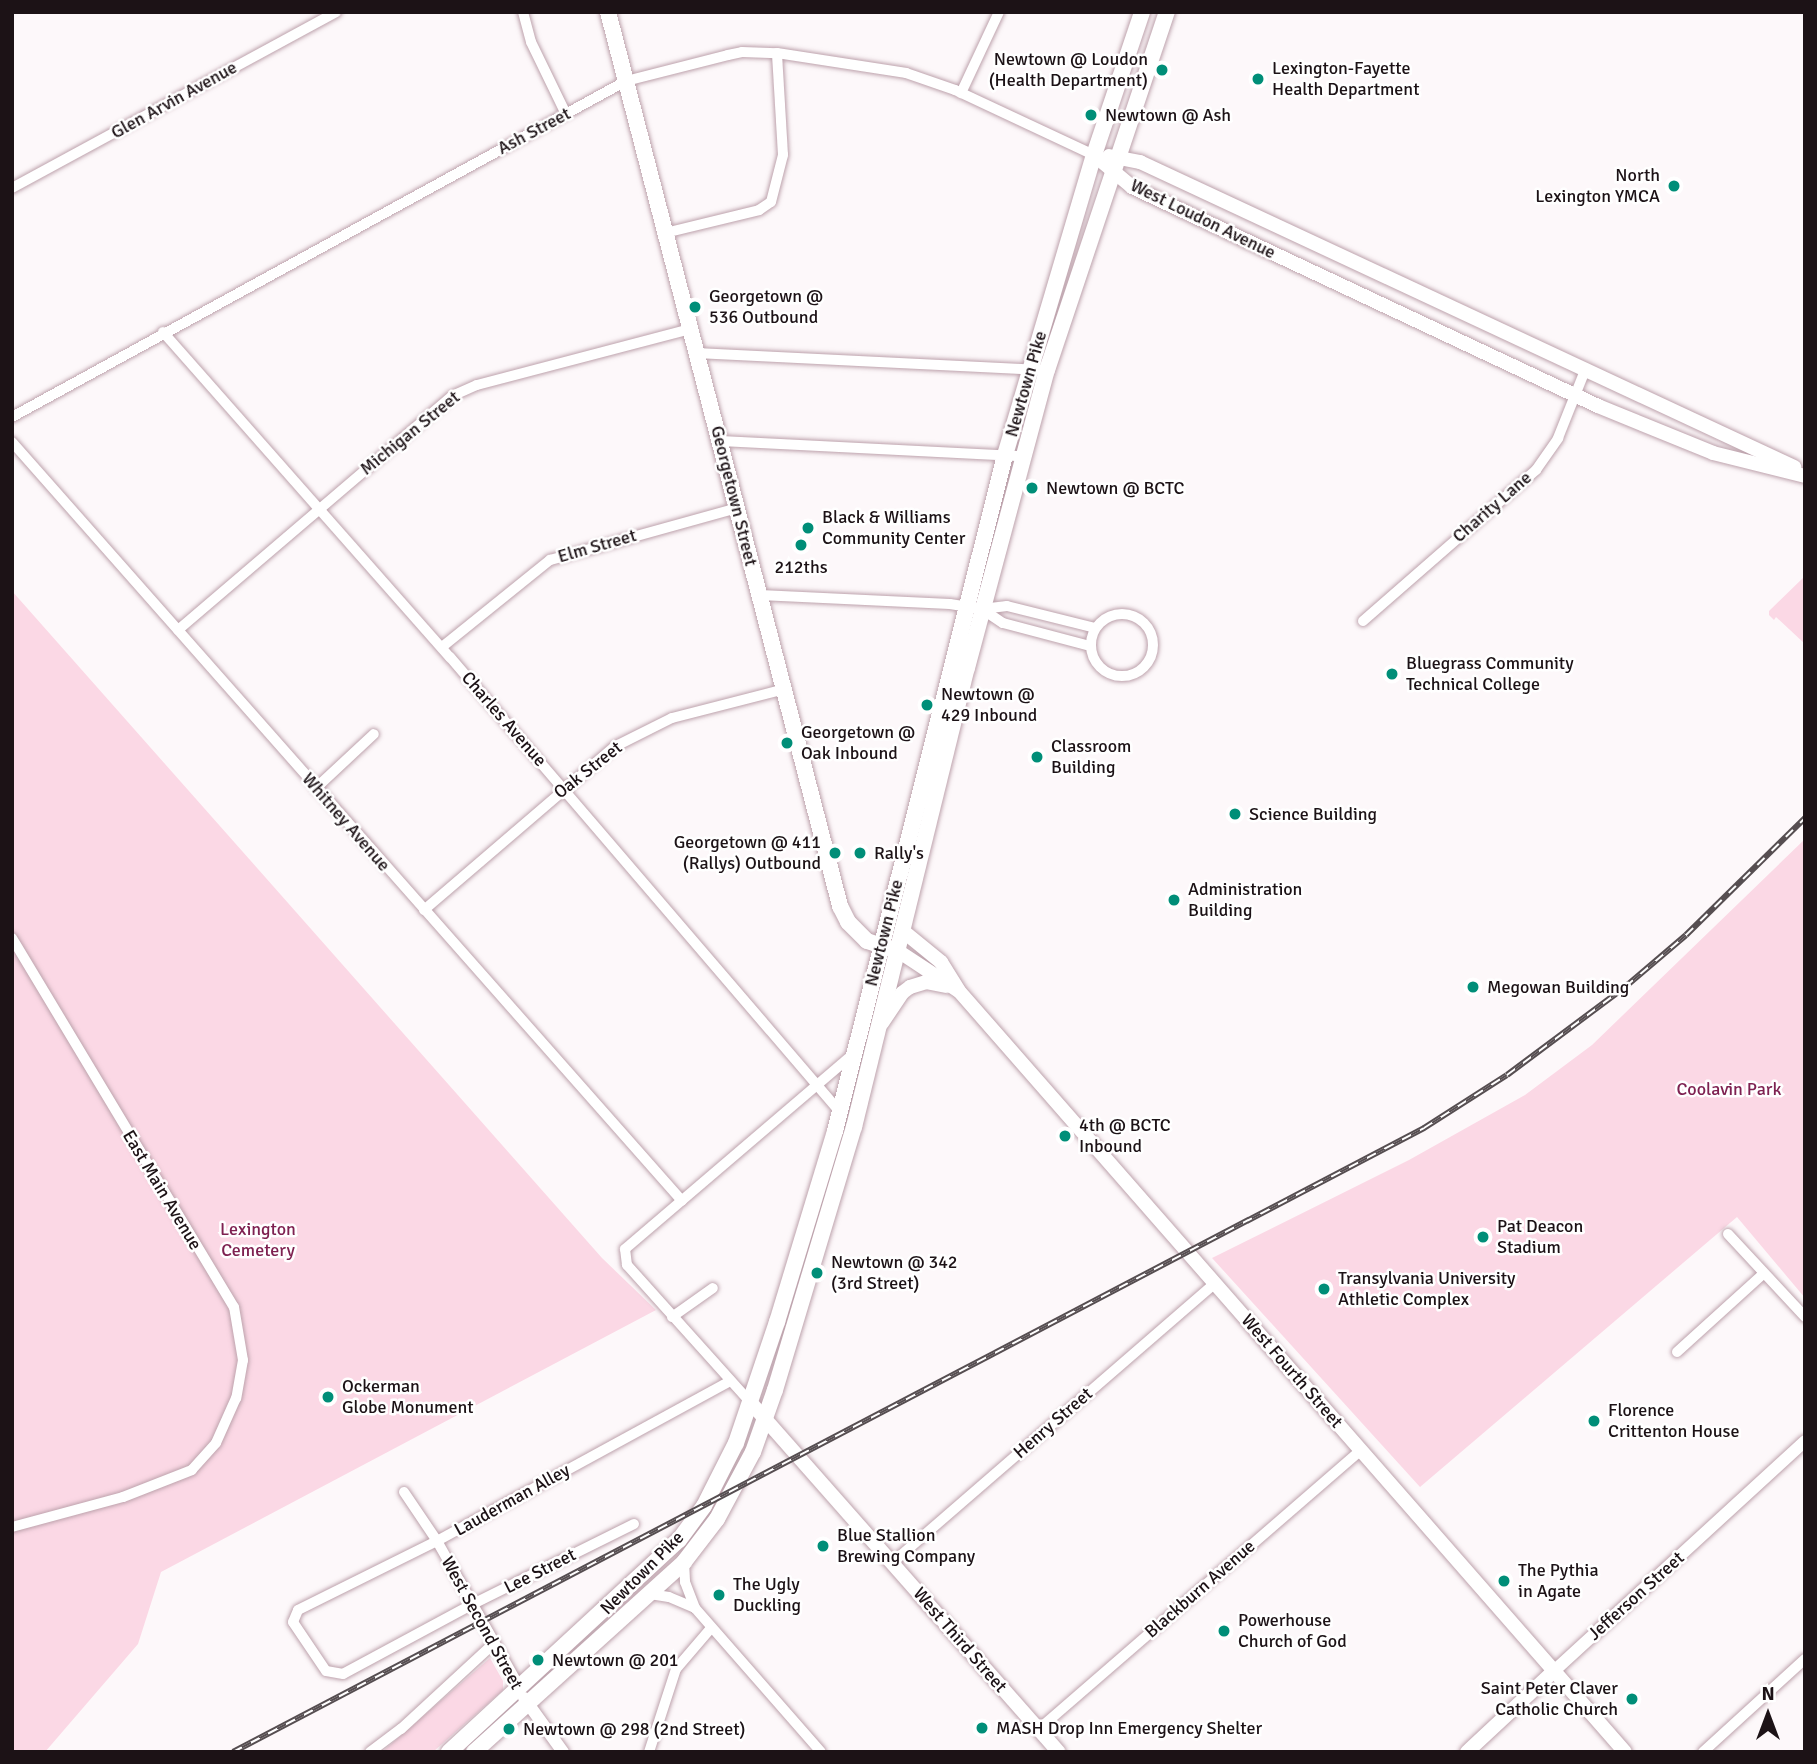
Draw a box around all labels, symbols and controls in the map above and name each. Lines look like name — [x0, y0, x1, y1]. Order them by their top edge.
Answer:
place label: Newtown @ Loudon (Health Department) — [989, 49, 1148, 92]
street label: Glen Arvin Avenue — [107, 56, 241, 144]
place label: Lexington-Fayette Health Department — [1272, 58, 1419, 100]
marker: Newtown @ Loudon (Health Department) — [1154, 62, 1170, 78]
marker: Lexington-Fayette Health Department — [1250, 71, 1266, 87]
street label: Ash Street — [494, 103, 574, 159]
place label: Newtown @ Ash — [1105, 104, 1231, 126]
marker: Newtown @ Ash — [1083, 107, 1099, 123]
place label: North Lexington YMCA — [1535, 165, 1660, 208]
street label: West Loudon Avenue — [1127, 174, 1279, 264]
marker: North Lexington YMCA — [1666, 178, 1682, 194]
place label: Georgetown @ 536 Outbound — [709, 286, 823, 328]
marker: Georgetown @ 536 Outbound — [687, 299, 703, 315]
street label: Newtown Pike — [1001, 329, 1051, 439]
street label: Michigan Street — [356, 386, 464, 480]
street label: Georgetown Street — [706, 424, 762, 568]
street label: Charity Lane — [1448, 467, 1536, 547]
place label: Newtown @ BCTC — [1046, 477, 1184, 499]
marker: Newtown @ BCTC — [1024, 480, 1040, 496]
place label: Black & Williams Community Center — [822, 507, 965, 550]
marker: Black & Williams Community Center — [800, 520, 816, 536]
street label: Elm Street — [555, 524, 639, 568]
marker: 212ths — [793, 537, 809, 553]
place label: 212ths — [774, 556, 828, 578]
place label: Bluegrass Community Technical College — [1406, 653, 1574, 696]
marker: Bluegrass Community Technical College — [1384, 666, 1400, 682]
street label: Charles Avenue — [457, 667, 551, 771]
place label: Newtown @ 429 Inbound — [941, 684, 1037, 726]
marker: Newtown @ 429 Inbound — [919, 697, 935, 713]
place label: Georgetown @ Oak Inbound — [801, 722, 915, 764]
marker: Georgetown @ Oak Inbound — [779, 735, 795, 751]
place label: Classroom Building — [1051, 736, 1131, 778]
street label: Oak Street — [550, 737, 626, 803]
marker: Classroom Building — [1029, 749, 1045, 765]
street label: Whitney Avenue — [297, 768, 395, 876]
place label: Science Building — [1249, 803, 1377, 825]
marker: Science Building — [1227, 806, 1243, 822]
place label: Georgetown @ 411 (Rallys) Outbound — [674, 832, 821, 874]
place label: Rally's — [874, 842, 924, 864]
marker: Georgetown @ 411 (Rallys) Outbound — [827, 845, 843, 861]
marker: Rally's — [852, 845, 868, 861]
street label: Newtown Pike — [860, 877, 908, 989]
place label: Administration Building — [1188, 879, 1302, 922]
marker: Administration Building — [1166, 892, 1182, 908]
place label: Megowan Building — [1487, 976, 1629, 998]
marker: Megowan Building — [1465, 979, 1481, 995]
park label: Coolavin Park — [1677, 1078, 1781, 1100]
place label: 4th @ BCTC Inbound — [1079, 1115, 1171, 1158]
street label: East Main Avenue — [118, 1126, 206, 1254]
marker: 4th @ BCTC Inbound — [1057, 1128, 1073, 1144]
place label: Pat Deacon Stadium — [1497, 1216, 1583, 1258]
park label: Lexington Cemetery — [220, 1219, 296, 1262]
marker: Pat Deacon Stadium — [1475, 1229, 1491, 1245]
place label: Newtown @ 342 (3rd Street) — [831, 1252, 958, 1294]
marker: Newtown @ 342 (3rd Street) — [809, 1265, 825, 1281]
place label: Transylvania University Athletic Complex — [1338, 1268, 1516, 1310]
marker: Transylvania University Athletic Complex — [1316, 1281, 1332, 1297]
street label: West Fourth Street — [1237, 1310, 1347, 1432]
place label: Ockerman Globe Monument — [342, 1376, 474, 1418]
street label: Henry Street — [1009, 1383, 1097, 1463]
marker: Ockerman Globe Monument — [320, 1389, 336, 1405]
place label: Florence Crittenton House — [1608, 1400, 1739, 1442]
marker: Florence Crittenton House — [1586, 1413, 1602, 1429]
street label: Lauderman Alley — [450, 1459, 574, 1541]
place label: Blue Stallion Brewing Company — [837, 1525, 975, 1568]
street label: Newtown Pike — [596, 1527, 688, 1619]
street label: Blackburn Avenue — [1141, 1535, 1259, 1643]
marker: Blue Stallion Brewing Company — [815, 1538, 831, 1554]
street label: Lee Street — [500, 1544, 580, 1598]
street label: Jefferson Street — [1583, 1547, 1689, 1645]
street label: West Second Street — [437, 1553, 527, 1693]
place label: The Pythia in Agate — [1518, 1560, 1599, 1602]
marker: The Pythia in Agate — [1496, 1573, 1512, 1589]
place label: The Ugly Duckling — [733, 1574, 801, 1616]
street label: West Third Street — [909, 1583, 1011, 1697]
marker: The Ugly Duckling — [711, 1587, 727, 1603]
place label: Powerhouse Church of God — [1238, 1610, 1347, 1652]
marker: Powerhouse Church of God — [1216, 1623, 1232, 1639]
place label: Newtown @ 201 — [552, 1649, 679, 1671]
marker: Newtown @ 201 — [530, 1652, 546, 1668]
place label: Saint Peter Claver Catholic Church — [1481, 1678, 1618, 1720]
north arrow — [1733, 1680, 1803, 1750]
text: N — [1761, 1682, 1775, 1706]
marker: Saint Peter Claver Catholic Church — [1624, 1691, 1640, 1707]
place label: MASH Drop Inn Emergency Shelter — [996, 1717, 1262, 1739]
place label: Newtown @ 298 (2nd Street) — [523, 1718, 745, 1740]
marker: MASH Drop Inn Emergency Shelter — [974, 1720, 990, 1736]
marker: Newtown @ 298 (2nd Street) — [501, 1721, 517, 1737]

